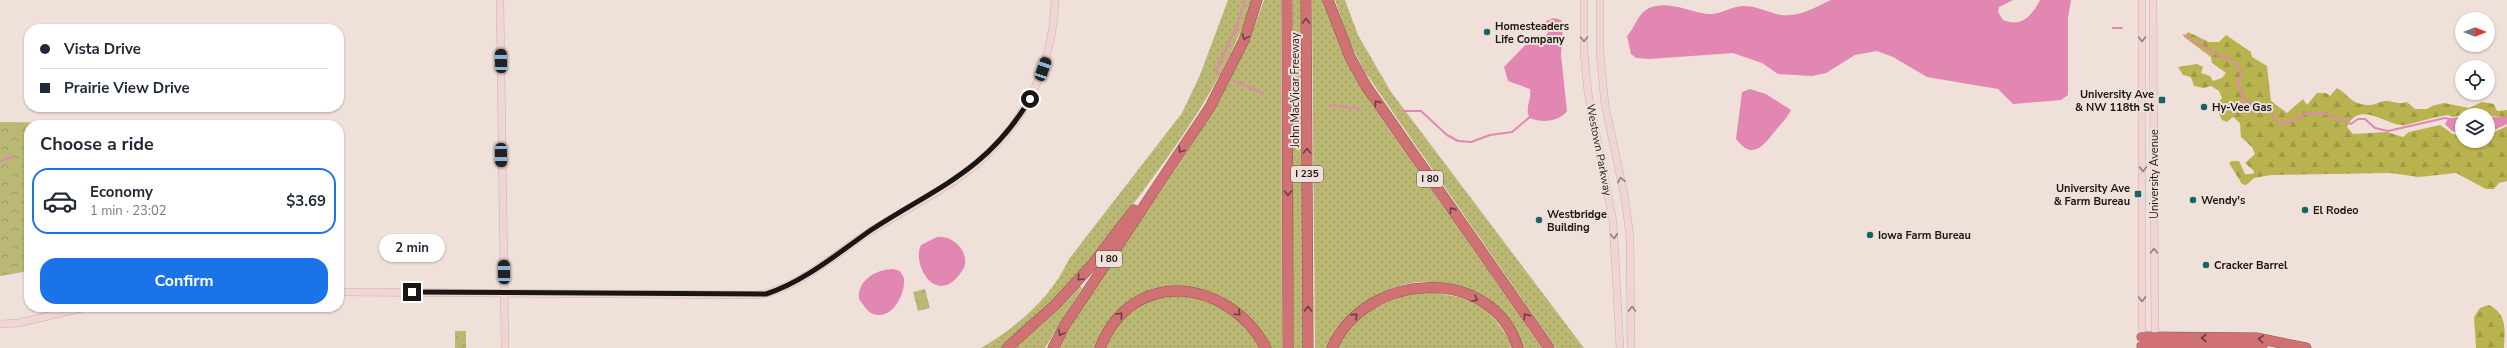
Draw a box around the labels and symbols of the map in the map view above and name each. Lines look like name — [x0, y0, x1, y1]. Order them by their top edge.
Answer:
north arrow — [2455, 12, 2495, 52]
one-way arrow — [1302, 18, 1310, 24]
place label: Homesteaders Life Company — [1495, 19, 1569, 47]
marker: Homesteaders Life Company — [1482, 27, 1492, 37]
street label: John MacVicar Freeway — [1288, 32, 1303, 149]
one-way arrow — [1241, 33, 1250, 40]
one-way arrow — [1579, 36, 1588, 42]
one-way arrow — [2138, 36, 2146, 42]
car — [495, 49, 507, 73]
car — [1033, 56, 1053, 82]
place label: University Ave & NW 118th St — [2075, 87, 2155, 115]
route start — [1021, 90, 1039, 108]
marker: University Ave & NW 118th St — [2157, 95, 2167, 105]
one-way arrow — [1374, 100, 1382, 107]
place label: Hy-Vee Gas — [2212, 100, 2272, 115]
marker: Hy-Vee Gas — [2199, 102, 2209, 112]
street label: Westown Parkway — [1583, 103, 1615, 197]
street label: University Avenue — [2147, 129, 2162, 219]
car — [495, 143, 507, 167]
one-way arrow — [1178, 146, 1186, 153]
one-way arrow — [1303, 148, 1311, 154]
road number: I 235 — [1291, 166, 1323, 182]
one-way arrow — [2139, 166, 2147, 172]
road number: I 80 — [1417, 171, 1443, 187]
one-way arrow — [1618, 177, 1626, 183]
place label: University Ave & Farm Bureau — [2054, 181, 2130, 209]
marker: University Ave & Farm Bureau — [2133, 189, 2143, 199]
one-way arrow — [1284, 190, 1292, 196]
place label: Wendy's — [2201, 193, 2245, 208]
marker: Wendy's — [2188, 195, 2198, 205]
place label: El Rodeo — [2313, 203, 2359, 218]
marker: El Rodeo — [2300, 205, 2310, 215]
one-way arrow — [1450, 207, 1457, 214]
place label: Westbridge Building — [1547, 207, 1607, 235]
marker: Westbridge Building — [1534, 215, 1544, 225]
place label: Iowa Farm Bureau — [1878, 228, 1971, 243]
marker: Iowa Farm Bureau — [1865, 230, 1875, 240]
one-way arrow — [1610, 233, 1619, 239]
callout: 2 min — [379, 234, 445, 262]
one-way arrow — [2150, 248, 2158, 254]
road number: I 80 — [1096, 251, 1122, 267]
place label: Cracker Barrel — [2214, 258, 2288, 273]
car — [498, 260, 510, 284]
marker: Cracker Barrel — [2201, 260, 2211, 270]
one-way arrow — [1077, 273, 1085, 281]
route end — [403, 283, 421, 301]
one-way arrow — [1471, 295, 1478, 302]
one-way arrow — [2138, 296, 2146, 302]
one-way arrow — [1304, 306, 1312, 312]
one-way arrow — [1628, 306, 1636, 312]
one-way arrow — [1233, 308, 1241, 316]
one-way arrow — [1116, 312, 1123, 320]
one-way arrow — [1350, 313, 1358, 321]
one-way arrow — [1523, 313, 1531, 320]
one-way arrow — [1058, 329, 1065, 336]
one-way arrow — [2201, 334, 2207, 342]
one-way arrow — [2258, 334, 2264, 343]

